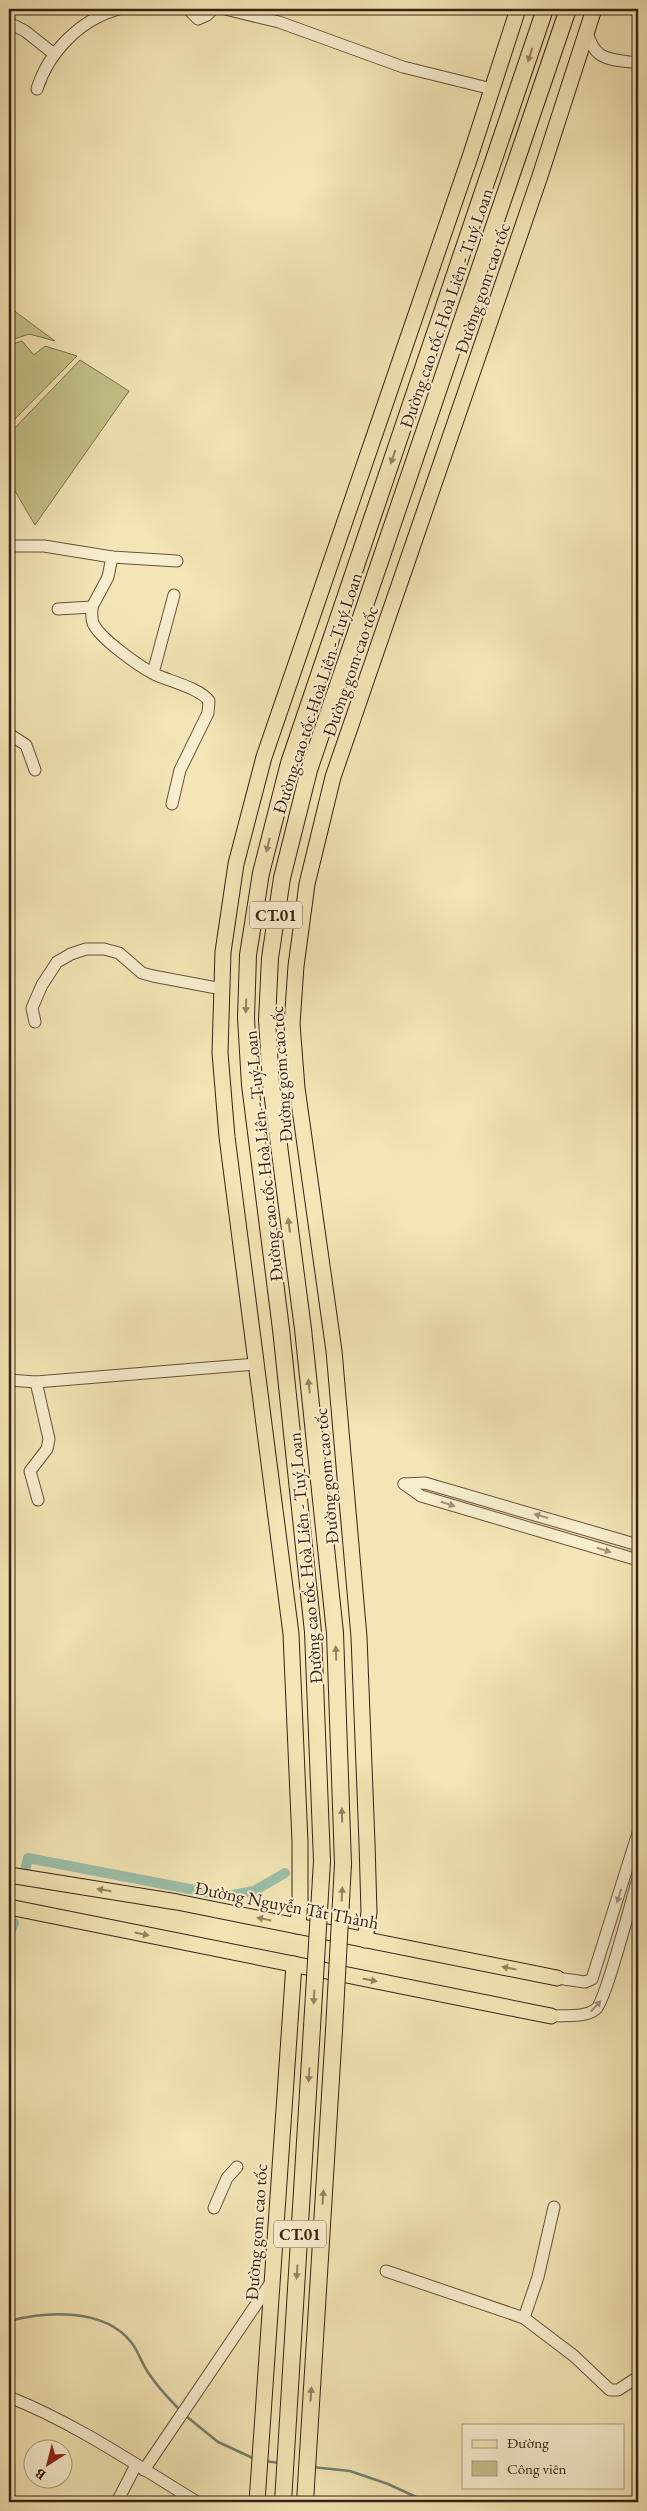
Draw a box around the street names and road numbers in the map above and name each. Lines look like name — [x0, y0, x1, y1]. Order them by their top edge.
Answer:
street label: Đường cao tốc Hoà Liên - Tuý Loan — [394, 185, 498, 431]
street label: Đường gom cao tốc — [449, 220, 515, 356]
street label: Đường cao tốc Hoà Liên - Tuý Loan — [267, 569, 367, 816]
street label: Đường gom cao tốc — [317, 603, 383, 739]
road number: CT.01 — [250, 902, 302, 928]
street label: Đường gom cao tốc — [265, 1005, 297, 1143]
street label: Đường cao tốc Hoà Liên - Tuý Loan — [238, 1029, 288, 1283]
street label: Đường gom cao tốc — [309, 1407, 343, 1545]
street label: Đường cao tốc Hoà Liên - Tuý Loan — [283, 1431, 327, 1685]
street label: Đường Nguyễn Tất Thành — [193, 1876, 381, 1934]
street label: Đường gom cao tốc — [240, 2163, 272, 2301]
road number: CT.01 — [274, 2220, 326, 2248]

